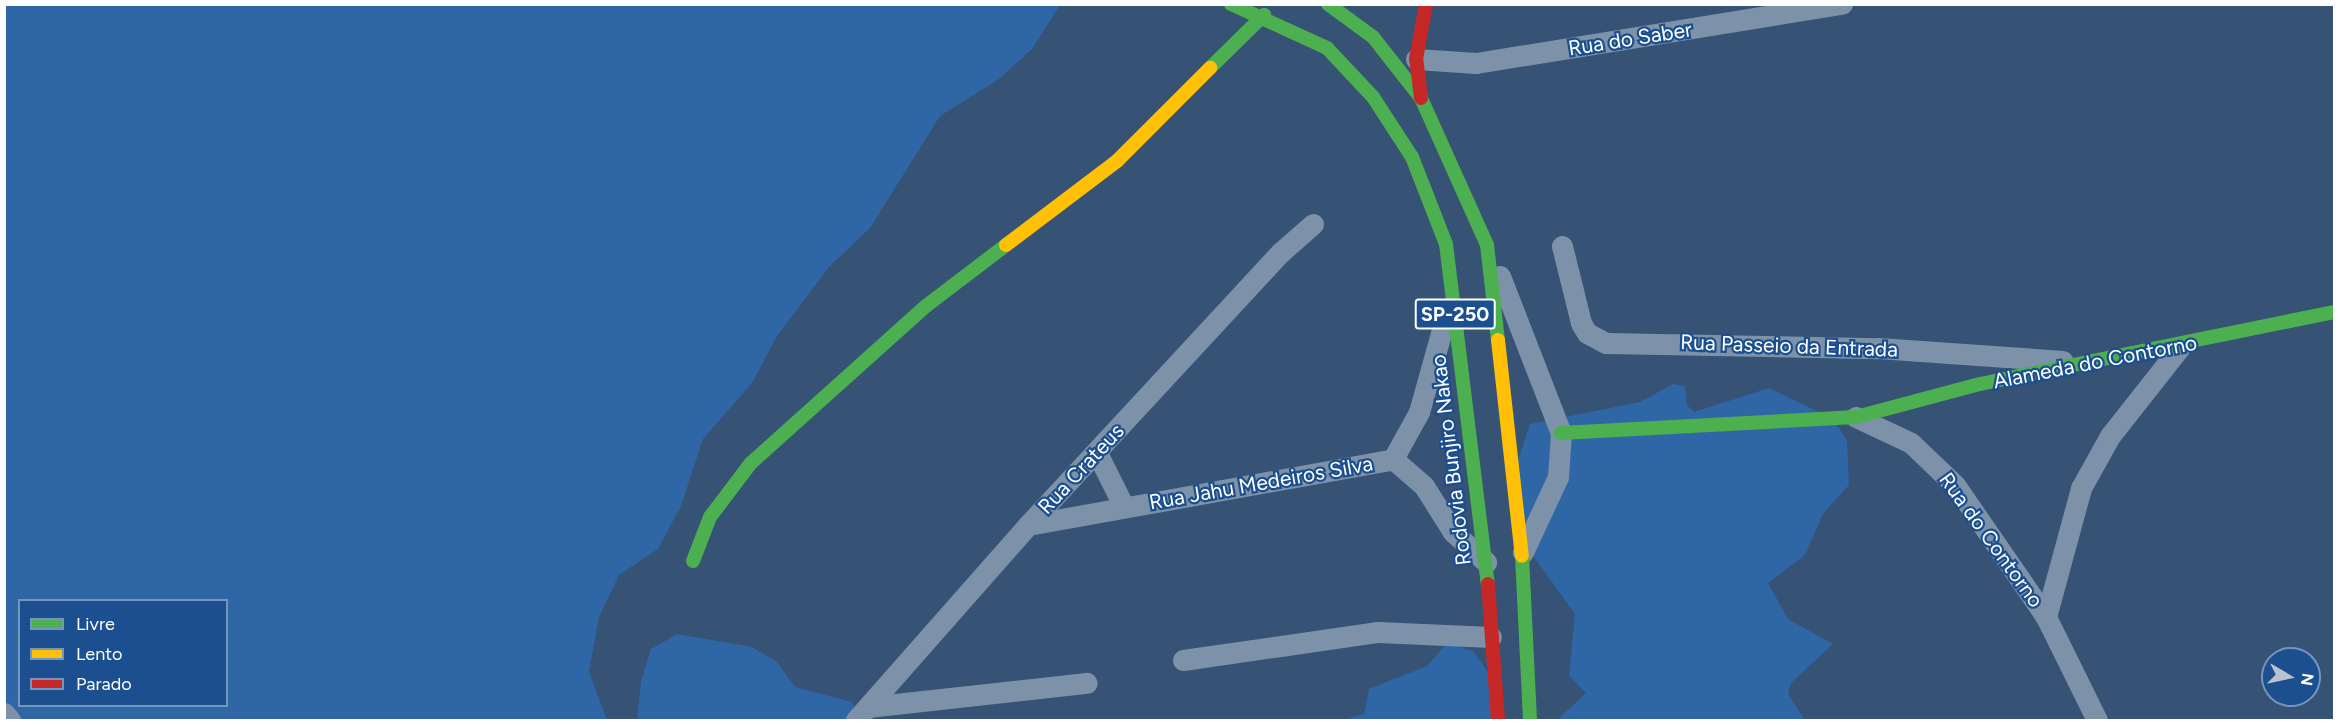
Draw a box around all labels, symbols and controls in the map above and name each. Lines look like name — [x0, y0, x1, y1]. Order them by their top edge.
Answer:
street label: Rua do Saber — [1566, 17, 1694, 61]
road number: SP-250 — [1414, 297, 1496, 331]
street label: Rua Passeio da Entrada — [1680, 330, 1898, 362]
street label: Alameda do Contorno — [1991, 330, 2199, 394]
street label: Rodovia Bunjiro Nakao — [1426, 353, 1476, 567]
street label: Rua Crateus — [1033, 419, 1129, 519]
street label: Rua Jahu Medeiros Silva — [1147, 451, 1375, 515]
street label: Rua do Contorno — [1934, 468, 2048, 612]
legend — [18, 599, 228, 707]
text: Livre — [76, 613, 115, 635]
text: Lento — [76, 643, 122, 665]
north arrow — [2261, 647, 2321, 707]
text: N — [2297, 672, 2318, 687]
text: Parado — [76, 673, 132, 695]

